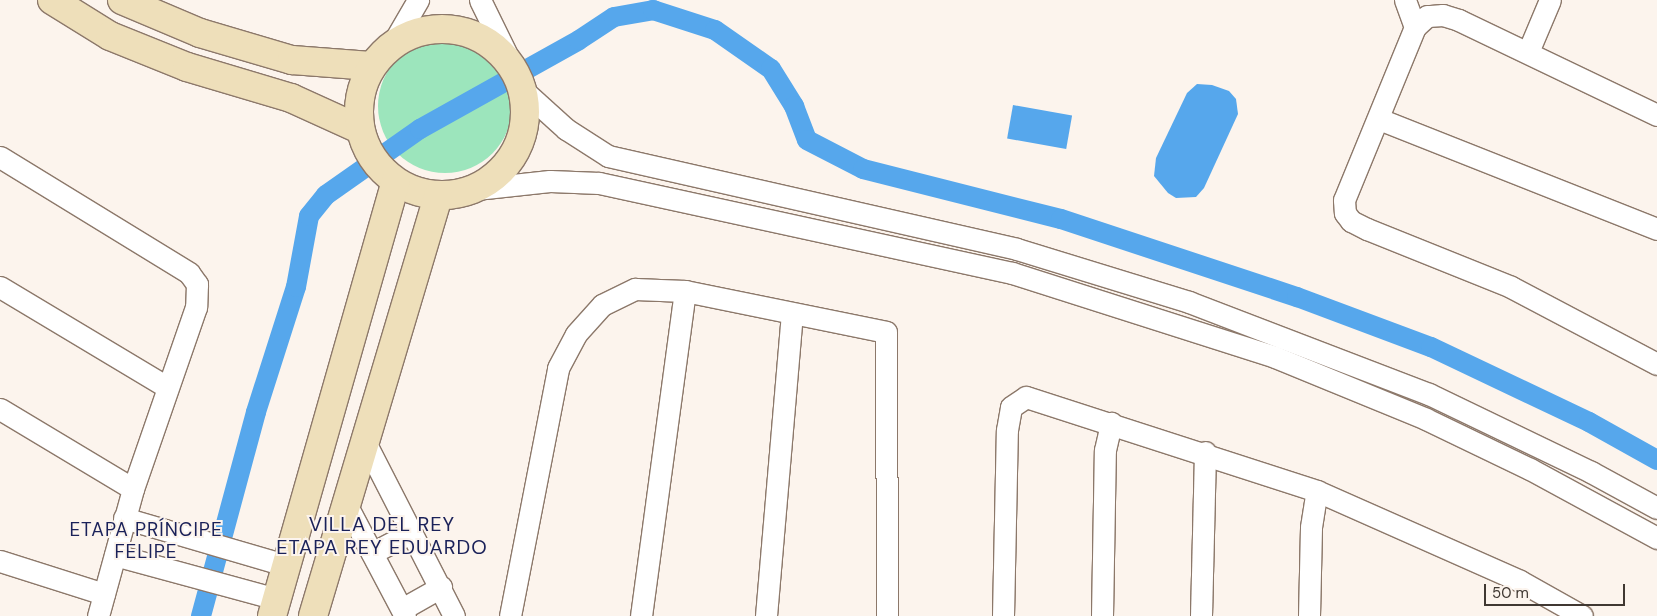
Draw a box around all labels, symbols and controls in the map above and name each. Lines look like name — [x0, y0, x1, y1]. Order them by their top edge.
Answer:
district label: VILLA DEL REY ETAPA REY EDUARDO — [274, 513, 490, 560]
district label: ETAPA PRÍNCIPE FELIPE — [68, 519, 224, 563]
scale bar — [1487, 574, 1628, 606]
text: 50 m — [1492, 583, 1529, 603]

